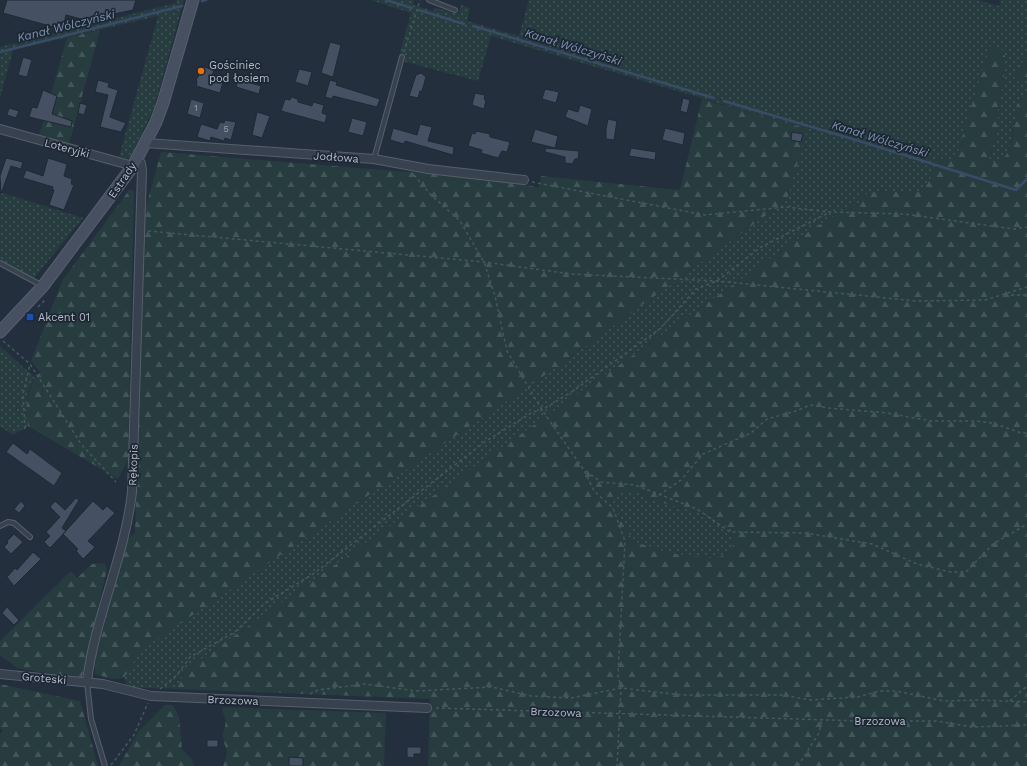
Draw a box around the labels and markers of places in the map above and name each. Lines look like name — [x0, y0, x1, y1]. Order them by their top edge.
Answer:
place label: Gościniec pod łosiem — [209, 59, 269, 85]
marker: Gościniec pod łosiem — [196, 66, 206, 76]
place label: Akcent 01 — [38, 311, 90, 324]
marker: Akcent 01 — [25, 312, 35, 322]

